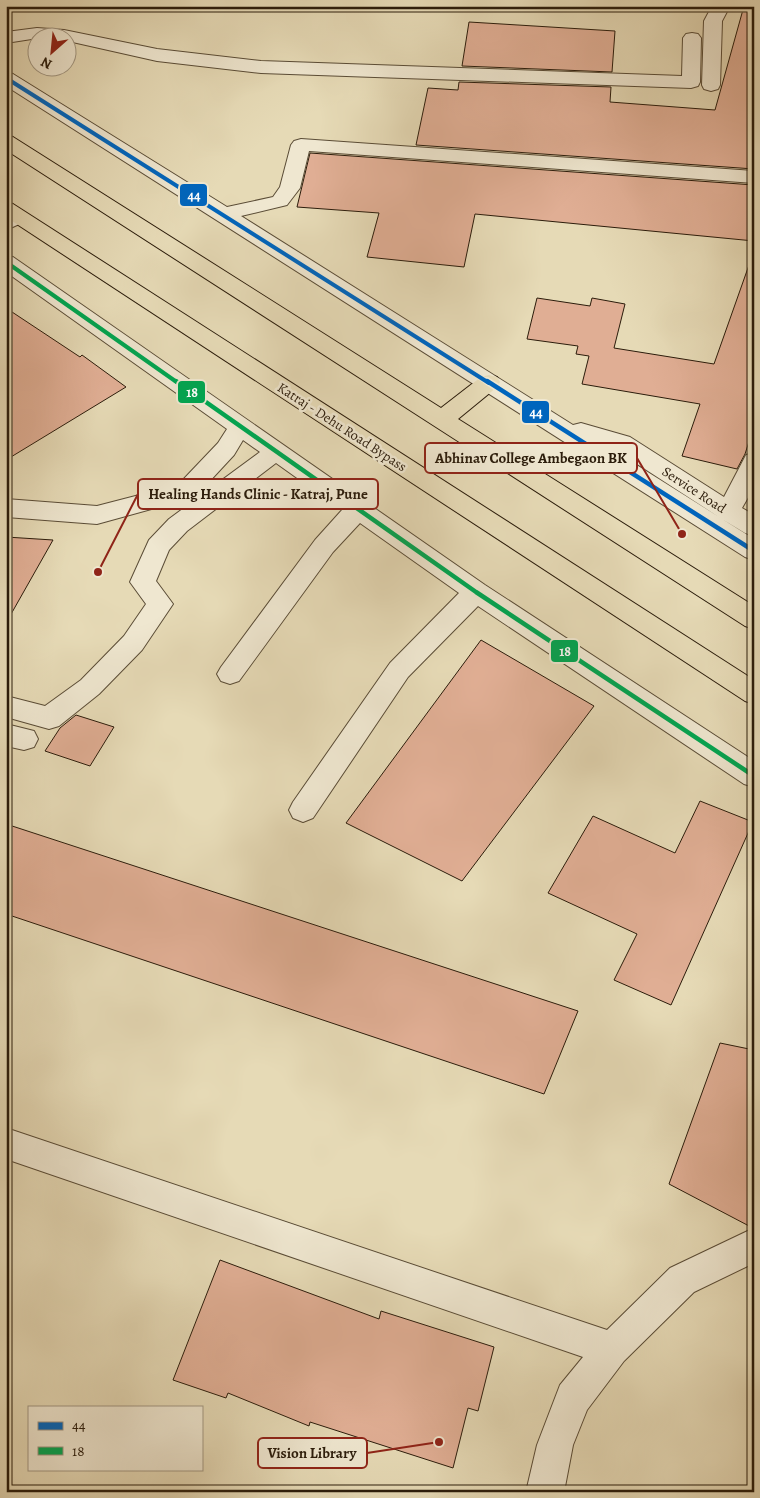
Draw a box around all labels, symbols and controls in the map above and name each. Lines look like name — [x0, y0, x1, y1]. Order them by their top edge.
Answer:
north arrow — [28, 28, 78, 78]
text: N — [37, 52, 55, 74]
line badge: 44 — [179, 183, 208, 207]
text: 44 — [187, 186, 201, 205]
street label: Katraj - Dehu Road Bypass — [274, 378, 410, 476]
line badge: 18 — [177, 380, 206, 404]
text: 18 — [186, 383, 198, 402]
line badge: 44 — [521, 400, 550, 424]
text: 44 — [529, 403, 543, 422]
callout: Abhinav College Ambegaon BK — [425, 443, 637, 473]
text: Abhinav College Ambegaon BK — [434, 448, 627, 468]
street label: Service Road — [658, 462, 730, 518]
callout: Healing Hands Clinic - Katraj, Pune — [138, 479, 378, 509]
text: Healing Hands Clinic - Katraj, Pune — [148, 484, 368, 504]
line badge: 18 — [550, 639, 579, 663]
text: 18 — [559, 642, 571, 661]
legend — [28, 1406, 202, 1470]
text: 44 — [72, 1415, 86, 1435]
callout: Vision Library — [258, 1438, 367, 1468]
text: 18 — [72, 1441, 84, 1461]
text: Vision Library — [267, 1443, 357, 1463]

